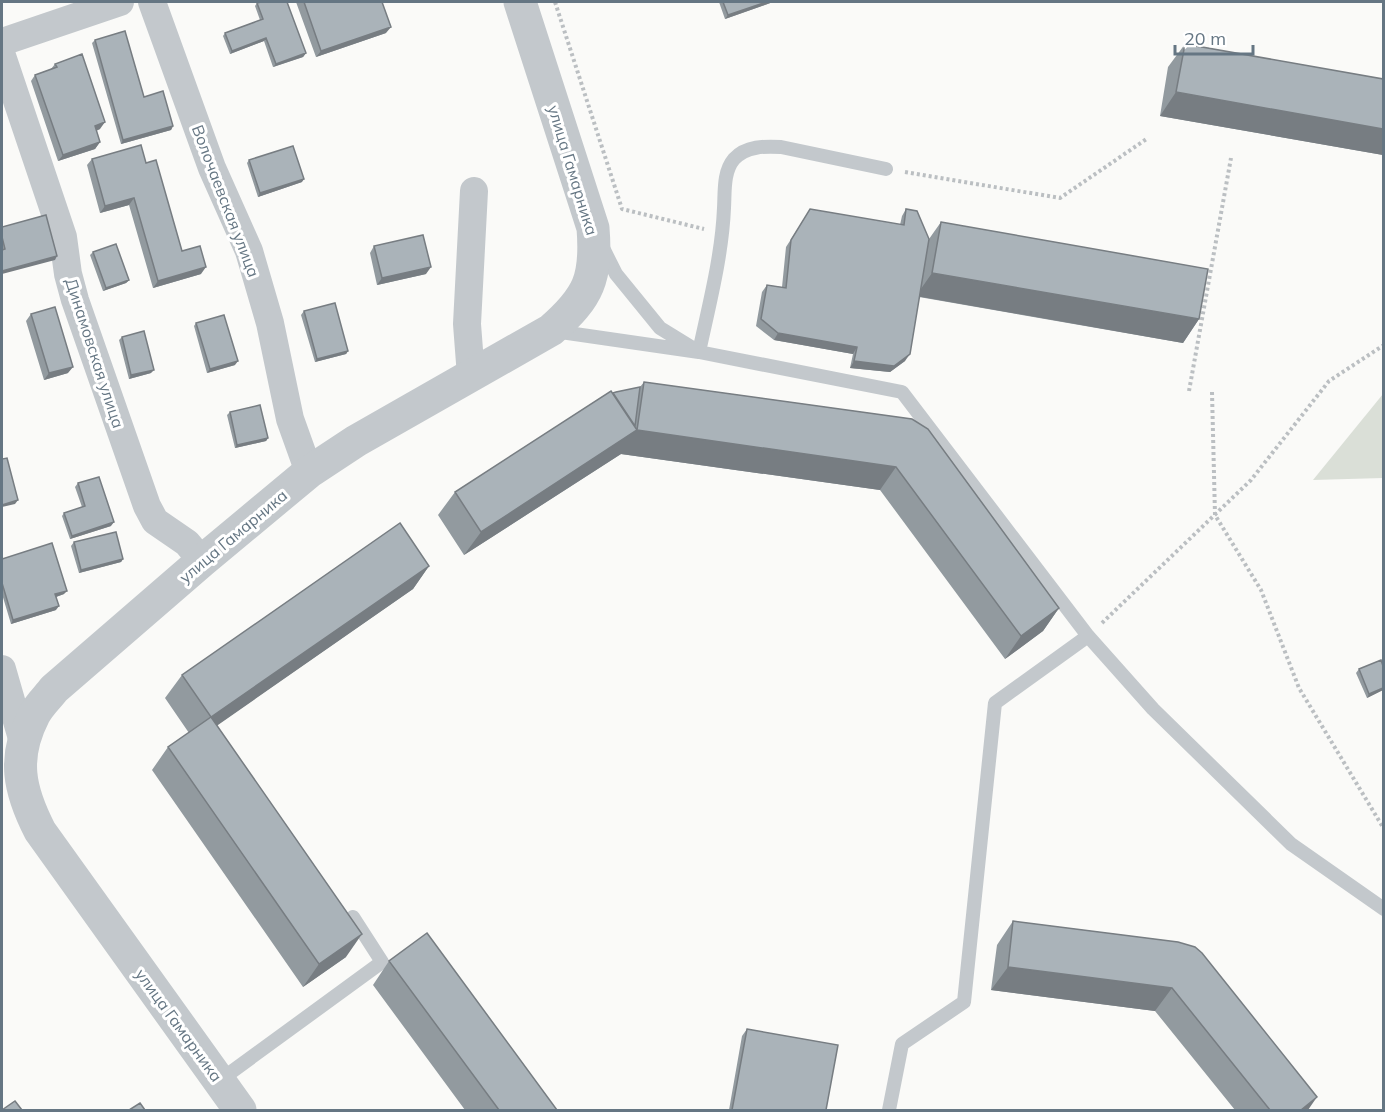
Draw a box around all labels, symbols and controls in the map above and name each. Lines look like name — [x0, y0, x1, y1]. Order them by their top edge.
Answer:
scale bar — [1175, 18, 1253, 56]
text: 20 m — [1184, 27, 1226, 50]
street label: улица Гамарника — [544, 103, 602, 237]
street label: Волочаевская улица — [188, 122, 264, 280]
street label: Динамовская улица — [61, 275, 129, 431]
street label: улица Гамарника — [175, 485, 291, 587]
street label: улица Гамарника — [131, 965, 227, 1085]

